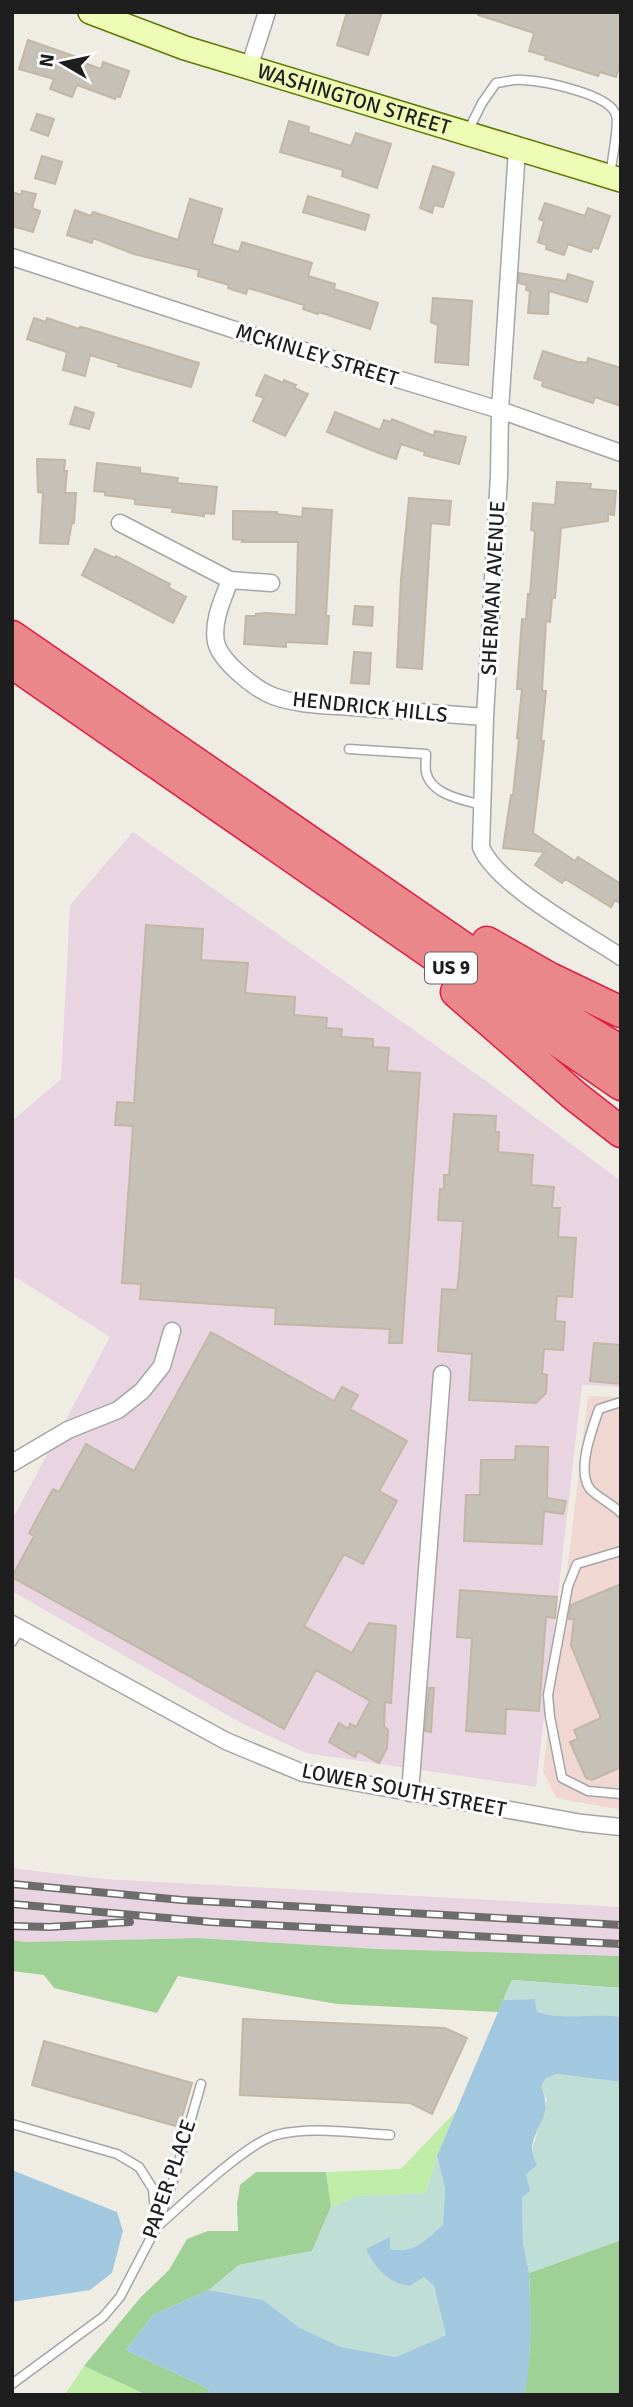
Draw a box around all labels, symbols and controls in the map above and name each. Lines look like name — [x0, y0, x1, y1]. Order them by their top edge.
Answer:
north arrow — [28, 28, 98, 98]
text: N — [34, 52, 60, 69]
street label: WASHINGTON STREET — [254, 58, 454, 141]
street label: MCKINLEY STREET — [233, 318, 402, 392]
street label: SHERMAN AVENUE — [475, 500, 511, 676]
street label: HENDRICK HILLS — [291, 686, 449, 728]
road number: US 9 — [425, 952, 477, 984]
street label: LOWER SOUTH STREET — [300, 1757, 509, 1823]
street label: PAPER PLACE — [136, 2116, 202, 2242]

